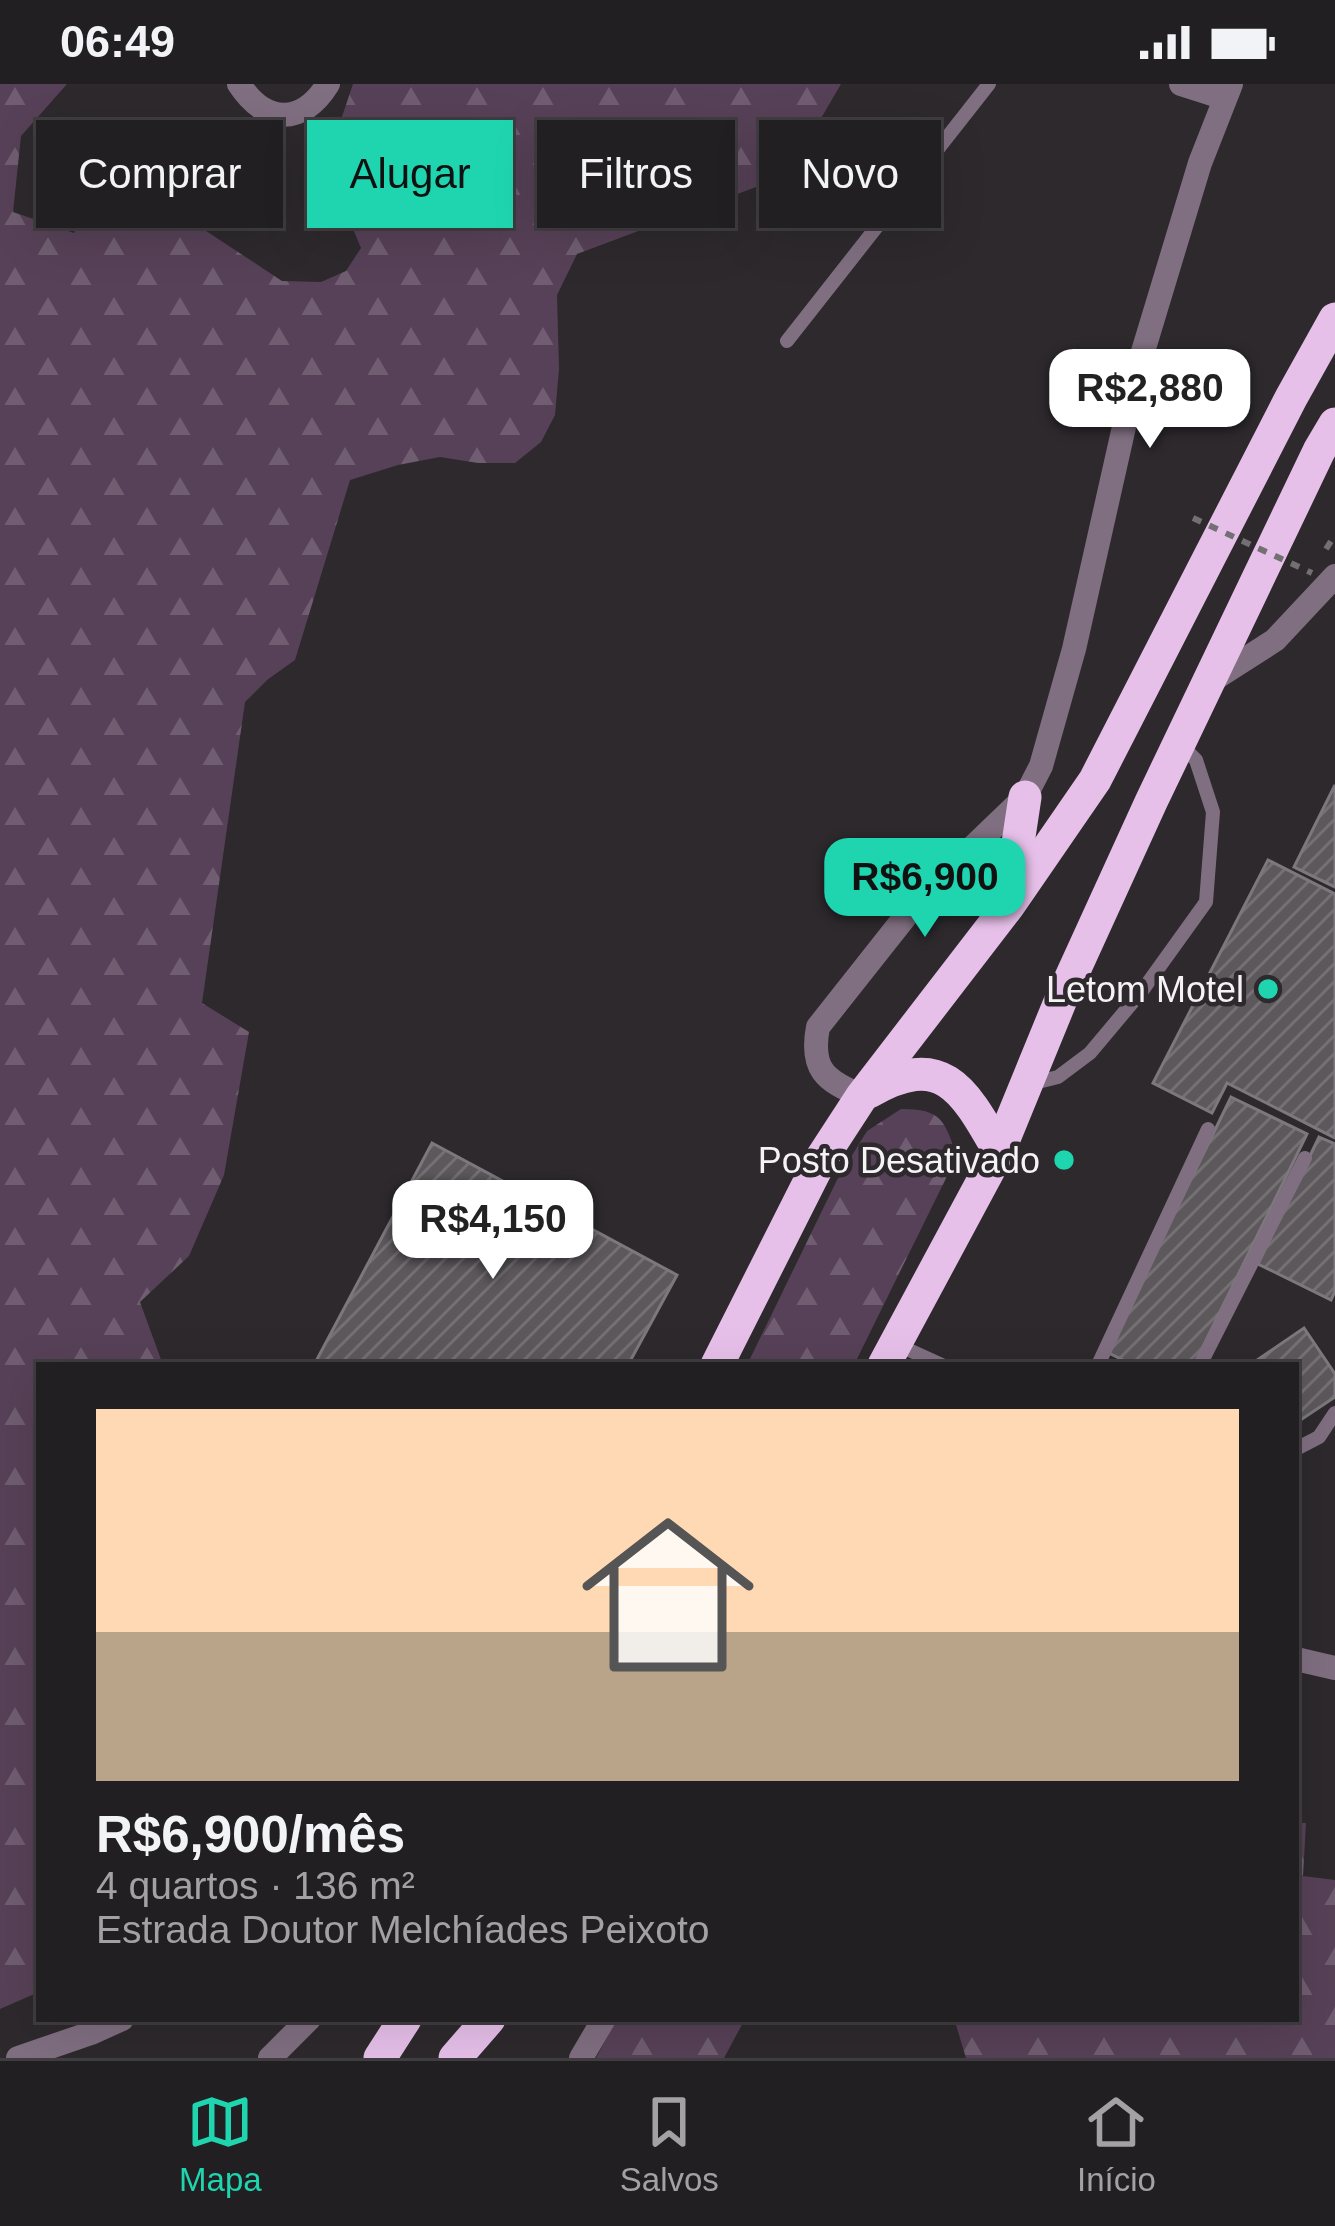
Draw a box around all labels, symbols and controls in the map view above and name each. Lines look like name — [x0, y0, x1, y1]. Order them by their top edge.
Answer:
text: 06:49 — [60, 16, 175, 67]
chip: Comprar — [36, 120, 283, 228]
chip: Alugar — [307, 120, 513, 228]
chip: Filtros — [537, 120, 735, 228]
chip: Novo — [759, 120, 941, 228]
pin: R$2,880 — [1039, 349, 1261, 451]
text: R$2,880 — [1076, 366, 1224, 409]
pin: R$6,900 — [814, 838, 1036, 940]
text: R$6,900 — [851, 855, 999, 898]
place label: Letom Motel — [1046, 969, 1244, 1010]
marker: Letom Motel — [1255, 976, 1281, 1002]
place label: Posto Desativado — [758, 1140, 1040, 1181]
marker: Posto Desativado — [1051, 1147, 1077, 1173]
pin: R$4,150 — [382, 1180, 604, 1282]
text: R$4,150 — [419, 1197, 567, 1240]
icon: home — [560, 1487, 776, 1703]
text: R$6,900/mês — [96, 1806, 405, 1863]
text: 4 quartos · 136 m² — [96, 1864, 415, 1907]
text: Estrada Doutor Melchíades Peixoto — [96, 1908, 710, 1951]
tab: Mapa — [179, 2089, 262, 2199]
tab: Salvos — [620, 2089, 719, 2199]
tab: Início — [1077, 2089, 1156, 2199]

